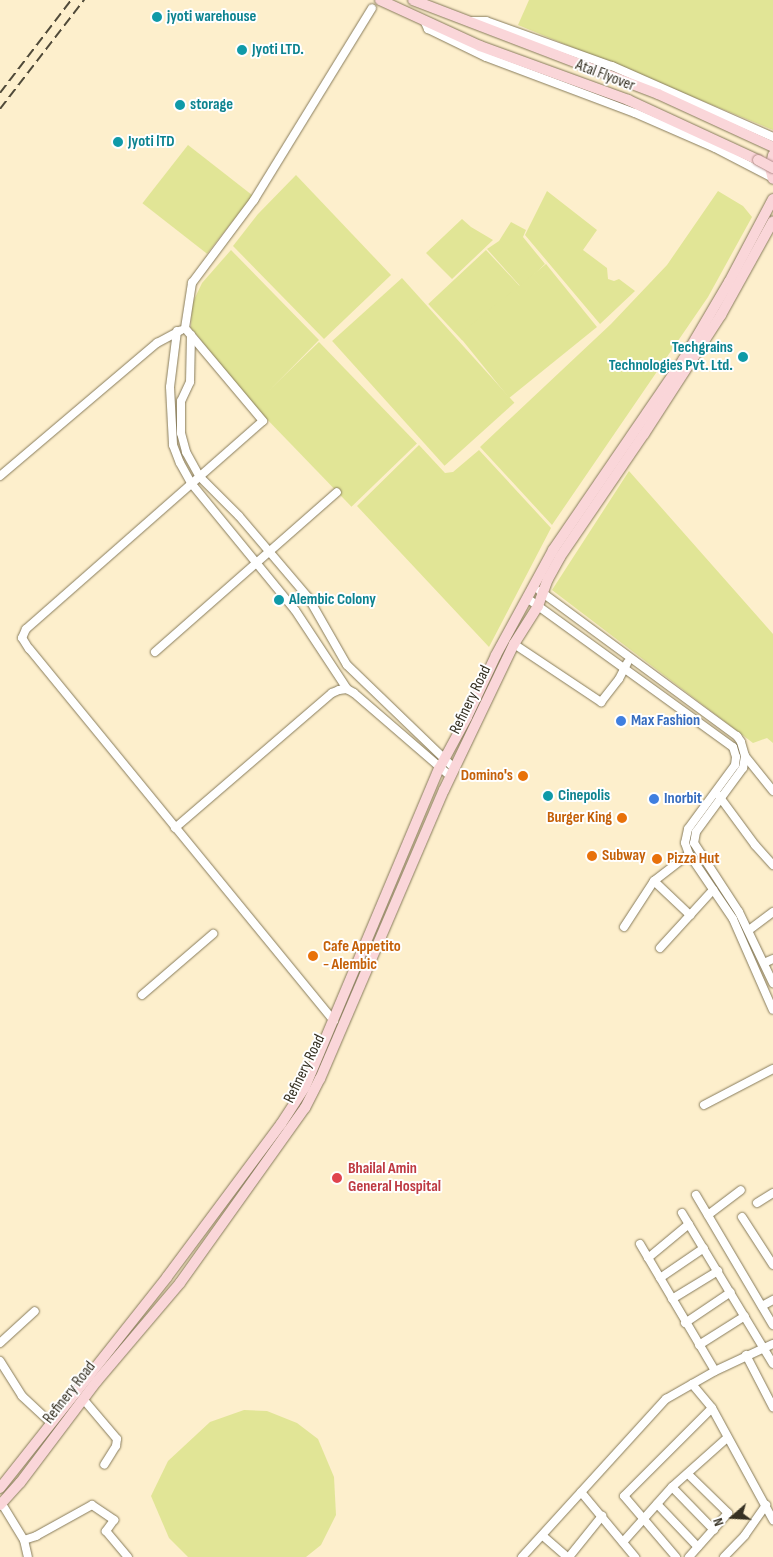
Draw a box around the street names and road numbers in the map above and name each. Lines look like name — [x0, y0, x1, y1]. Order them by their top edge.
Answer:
street label: Atal Flyover — [573, 56, 637, 96]
street label: Refinery Road — [446, 663, 496, 737]
street label: Refinery Road — [280, 1032, 330, 1106]
street label: Refinery Road — [40, 1358, 100, 1428]

